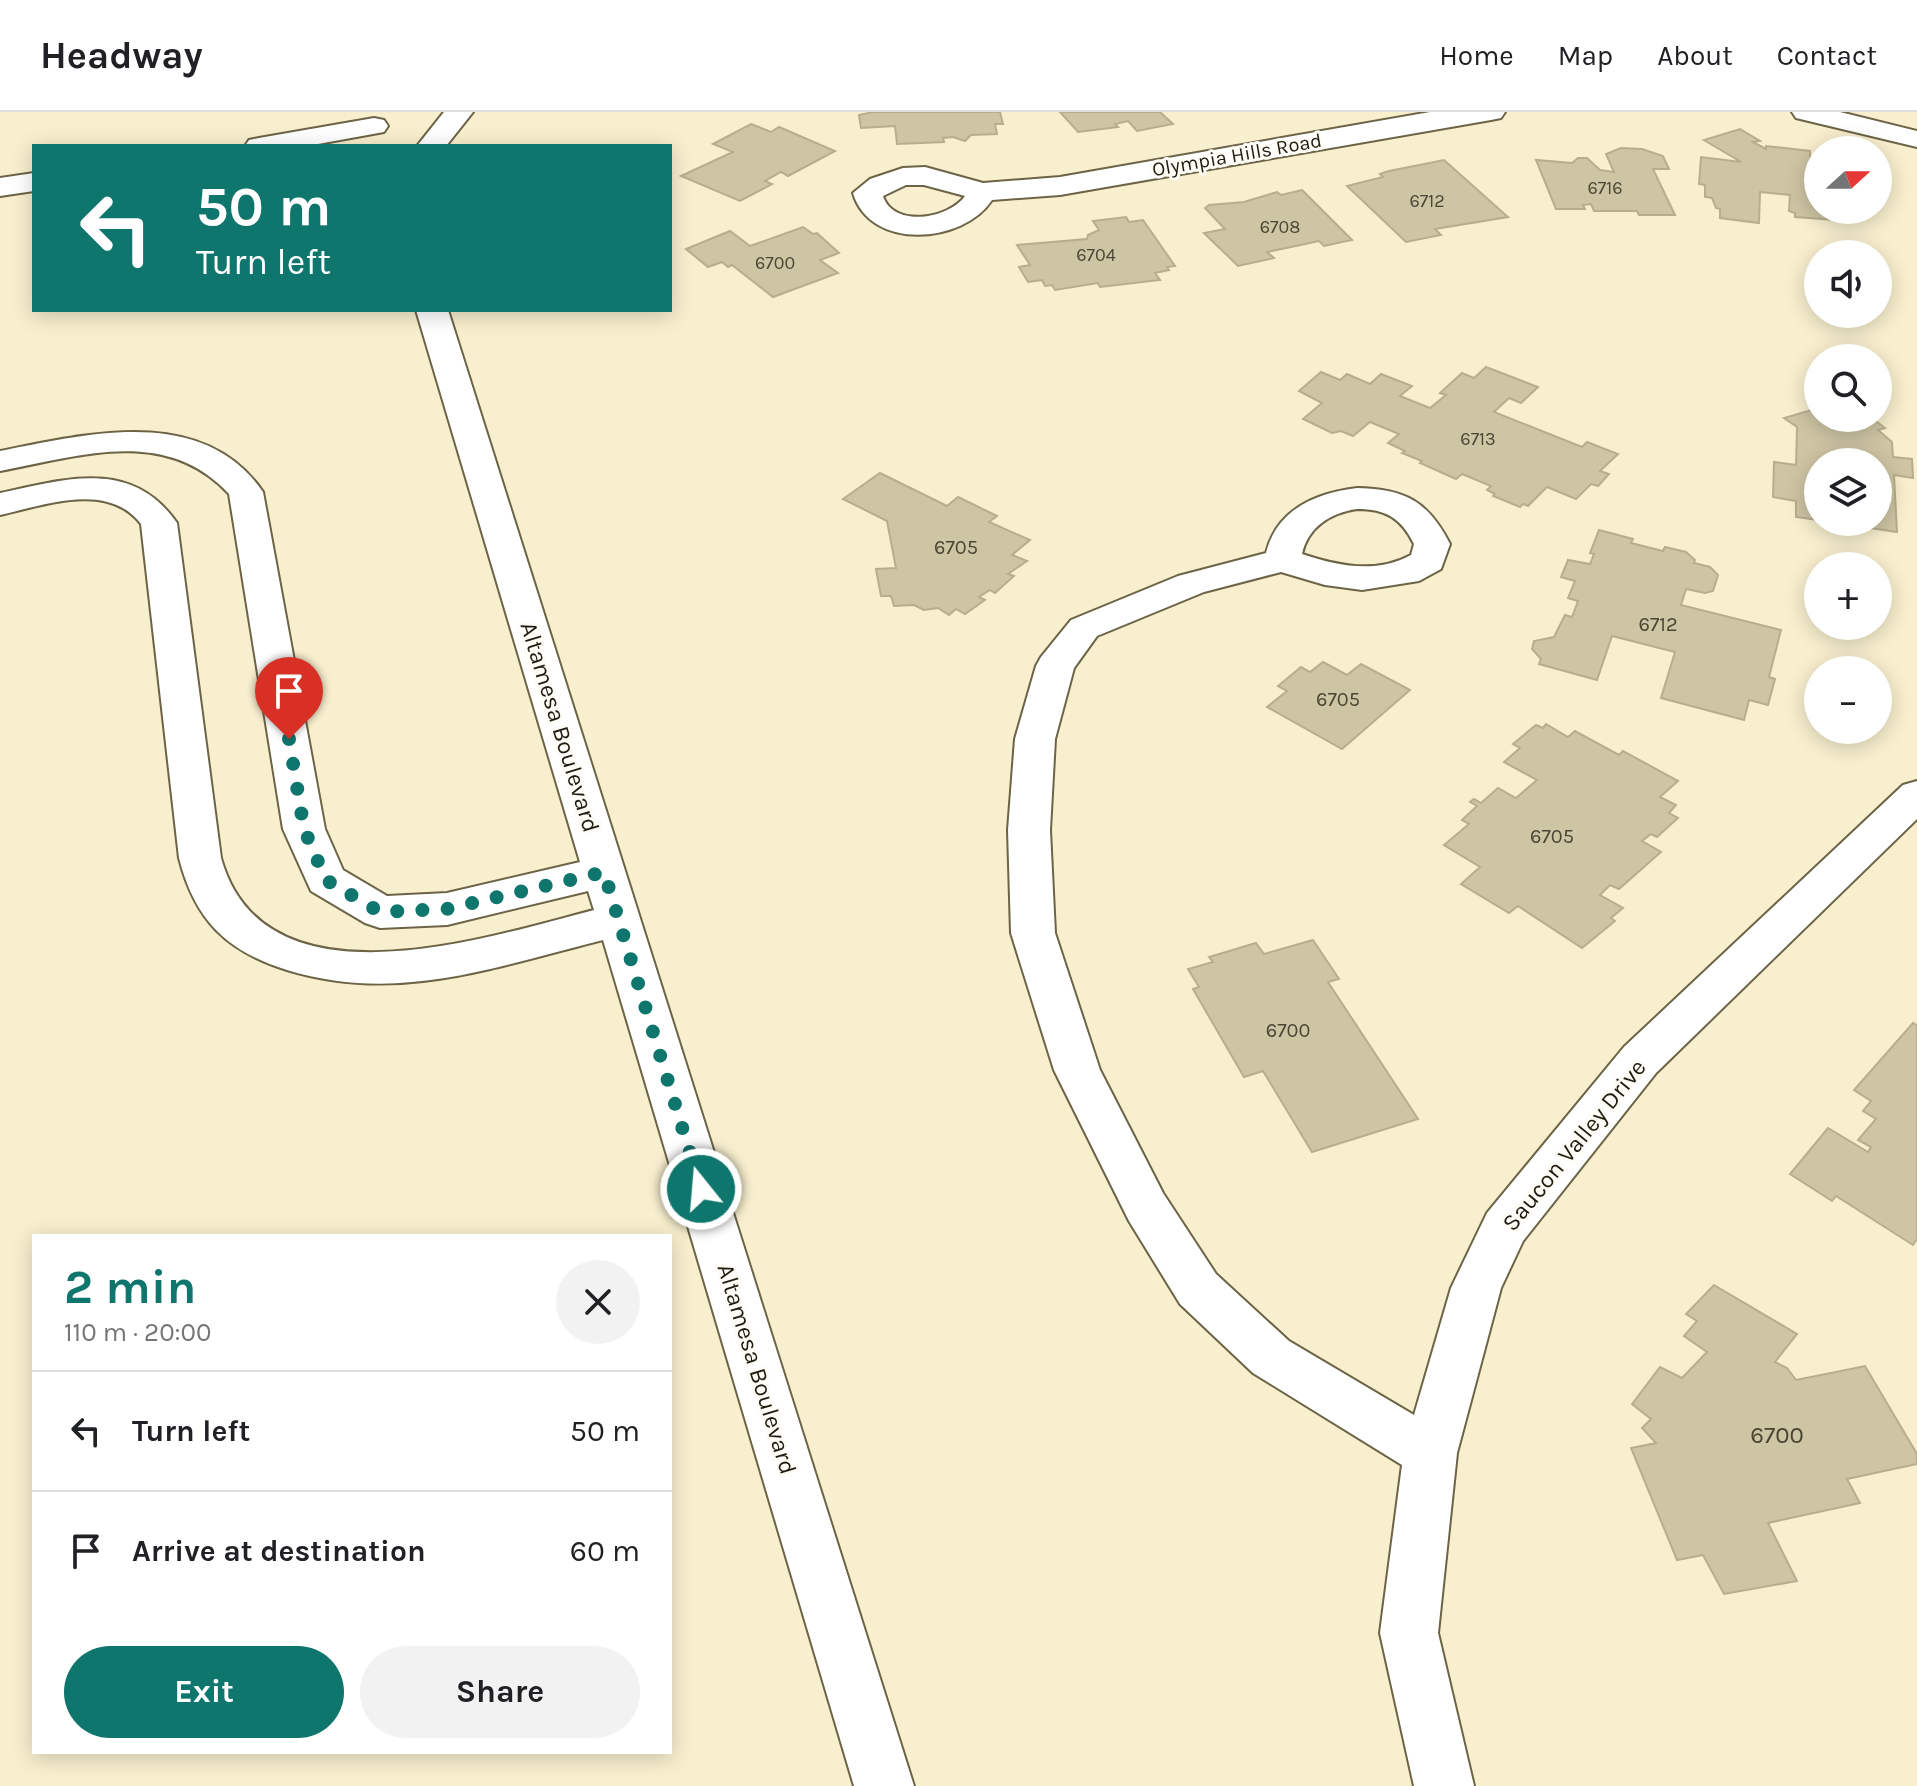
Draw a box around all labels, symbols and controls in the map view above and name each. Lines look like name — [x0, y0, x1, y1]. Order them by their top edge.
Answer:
text: Headway — [40, 33, 203, 78]
text: Home — [1439, 39, 1514, 72]
text: Map — [1558, 39, 1613, 72]
text: About — [1657, 39, 1733, 72]
text: Contact — [1777, 39, 1877, 72]
street label: Olympia Hills Road — [1150, 129, 1324, 181]
north arrow — [1804, 136, 1892, 224]
map controls — [1804, 136, 1892, 744]
text: 50 m — [196, 174, 331, 239]
icon: left — [64, 176, 168, 280]
house number: 6716 — [1587, 177, 1623, 199]
house number: 6712 — [1409, 190, 1445, 212]
house number: 6708 — [1260, 216, 1300, 238]
button: sound — [1804, 240, 1892, 328]
text: Turn left — [196, 241, 331, 283]
house number: 6704 — [1076, 244, 1116, 266]
house number: 6700 — [755, 252, 795, 274]
button: search — [1804, 344, 1892, 432]
house number: 6713 — [1460, 428, 1496, 450]
button: layers — [1804, 448, 1892, 536]
house number: 6705 — [934, 536, 978, 559]
button: + — [1804, 552, 1892, 640]
house number: 6712 — [1638, 613, 1678, 636]
street label: Altamesa Boulevard — [515, 618, 605, 836]
button: − — [1804, 656, 1892, 744]
pin — [255, 657, 323, 739]
icon: arrive — [267, 669, 311, 713]
house number: 6705 — [1316, 688, 1360, 711]
house number: 6705 — [1530, 825, 1574, 848]
house number: 6700 — [1266, 1019, 1310, 1042]
street label: Saucon Valley Drive — [1496, 1054, 1652, 1236]
position arrow — [659, 1147, 743, 1231]
text: 2 min — [64, 1259, 196, 1315]
button: close — [556, 1260, 640, 1344]
street label: Altamesa Boulevard — [712, 1260, 802, 1478]
text: 110 m · 20:00 — [64, 1317, 211, 1348]
icon: left — [64, 1409, 108, 1453]
text: Turn left — [132, 1413, 250, 1449]
text: 50 m — [570, 1413, 640, 1449]
house number: 6700 — [1750, 1421, 1804, 1449]
icon: arrive — [64, 1529, 108, 1573]
text: Arrive at destination — [132, 1533, 426, 1569]
text: 60 m — [570, 1533, 640, 1569]
button: Exit — [64, 1646, 344, 1738]
button: Share — [360, 1646, 640, 1738]

